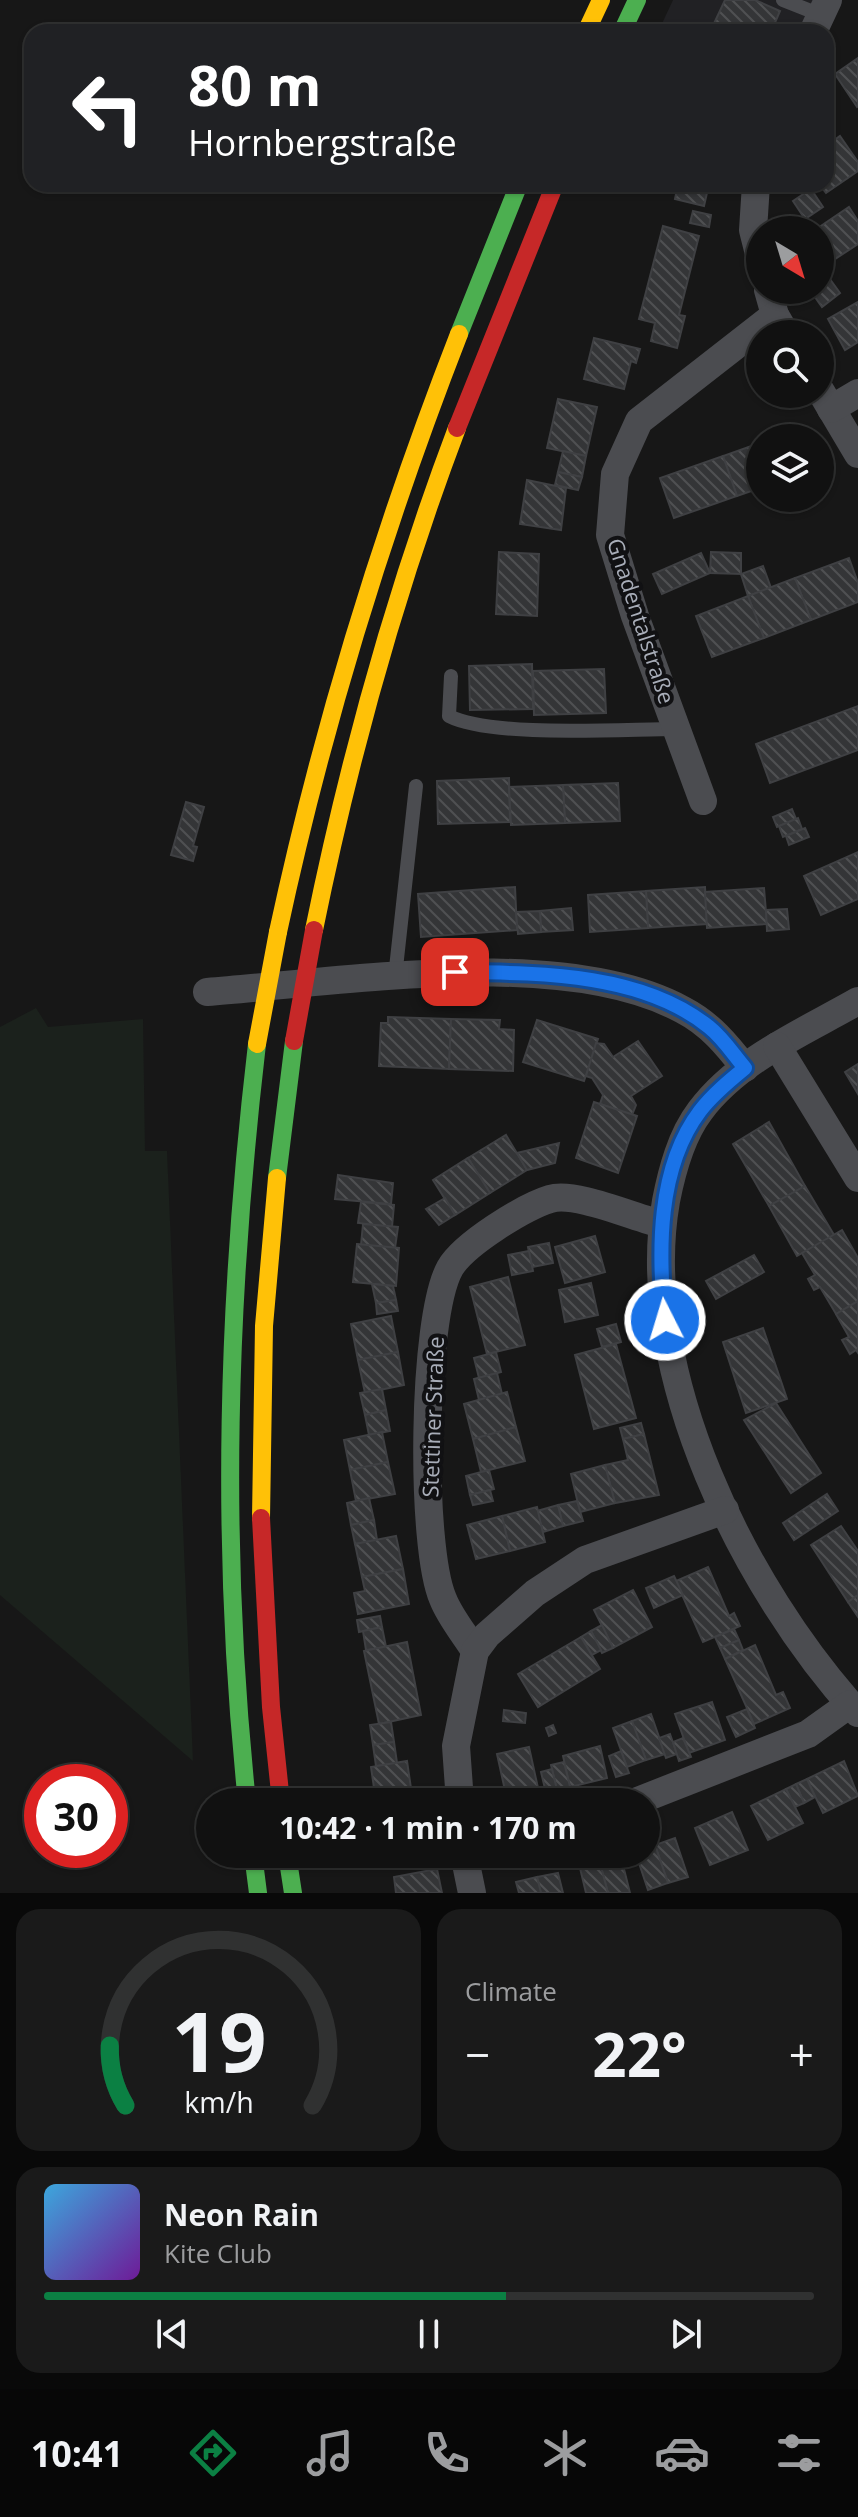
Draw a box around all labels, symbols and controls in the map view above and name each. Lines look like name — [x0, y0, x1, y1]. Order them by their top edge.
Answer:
text: 80 m — [188, 46, 322, 122]
icon: left — [56, 56, 160, 160]
text: Hornbergstraße — [188, 118, 457, 167]
north arrow — [746, 216, 834, 304]
map controls — [746, 216, 834, 512]
button: search — [746, 320, 834, 408]
button: layers — [746, 424, 834, 512]
street label: Gnadentalstraße — [601, 534, 683, 707]
pin — [421, 938, 489, 1006]
icon: arrive — [433, 950, 477, 994]
position arrow — [623, 1278, 707, 1362]
street label: Stettiner Straße — [414, 1336, 450, 1498]
speed limit sign: 30 — [24, 1764, 128, 1868]
text: 10:42 · 1 min · 170 m — [279, 1807, 577, 1848]
text: Climate — [465, 1973, 557, 2009]
text: 19 — [171, 1983, 266, 2096]
text: 22° — [592, 2013, 687, 2095]
text: − — [465, 2024, 490, 2084]
text: + — [789, 2024, 814, 2084]
text: km/h — [184, 2082, 253, 2121]
text: Neon Rain — [164, 2194, 319, 2235]
text: Kite Club — [164, 2235, 272, 2271]
icon: previous — [150, 2312, 194, 2356]
icon: pause — [407, 2312, 451, 2356]
icon: next — [664, 2312, 708, 2356]
icon: directions — [185, 2425, 241, 2481]
icon: music — [302, 2425, 358, 2481]
icon: phone — [419, 2425, 475, 2481]
icon: climate — [537, 2425, 593, 2481]
icon: car — [654, 2425, 710, 2481]
icon: filters — [771, 2425, 827, 2481]
text: 10:41 — [31, 2429, 123, 2478]

